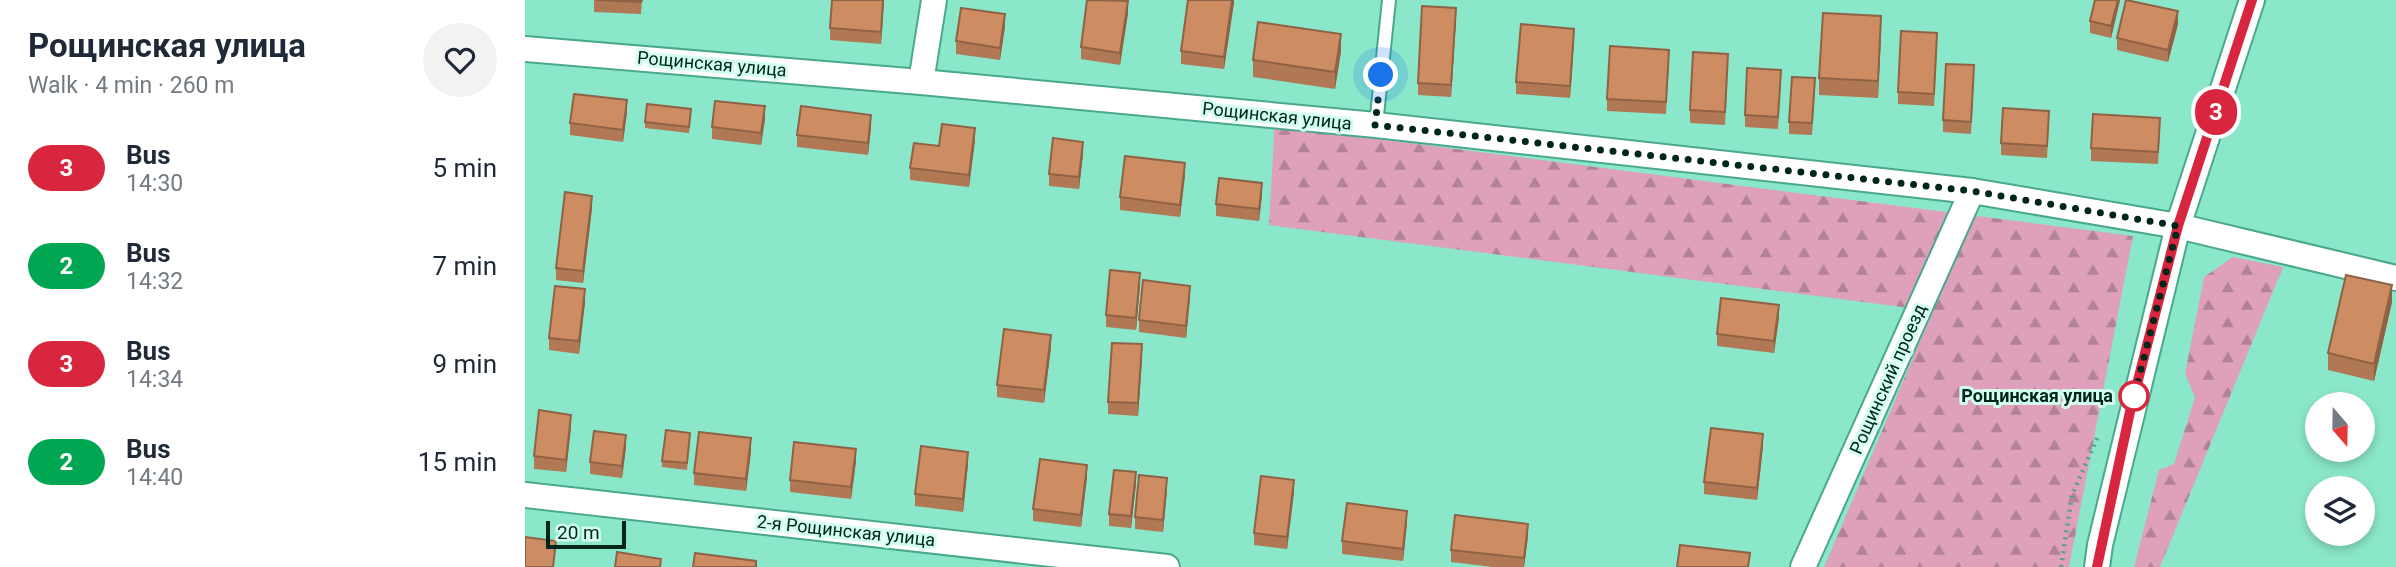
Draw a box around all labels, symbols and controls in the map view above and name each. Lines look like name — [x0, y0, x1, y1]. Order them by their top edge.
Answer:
button: heart — [423, 23, 497, 97]
text: Рощинская улица — [28, 26, 306, 65]
street label: Рощинская улица — [636, 47, 788, 80]
your location — [1363, 57, 1398, 92]
text: Walk · 4 min · 260 m — [28, 72, 234, 99]
line badge: 3 — [2193, 89, 2239, 135]
street label: Рощинская улица — [1201, 97, 1353, 134]
text: 3 — [2209, 98, 2223, 126]
text: Bus — [126, 140, 171, 170]
text: 5 min — [432, 153, 497, 183]
text: 3 — [60, 154, 73, 182]
text: 14:30 — [126, 170, 183, 197]
text: Bus — [126, 238, 171, 268]
text: 7 min — [432, 251, 497, 281]
text: 2 — [60, 252, 73, 280]
text: 14:32 — [126, 268, 183, 295]
street label: Рощинский проезд — [1845, 300, 1930, 457]
text: Bus — [126, 336, 171, 366]
text: 9 min — [432, 349, 497, 379]
text: 3 — [60, 350, 73, 378]
text: 14:34 — [126, 366, 183, 393]
marker: Рощинская улица — [2119, 381, 2149, 411]
place label: Рощинская улица — [1961, 385, 2113, 406]
north arrow — [2305, 392, 2375, 462]
map controls — [2305, 392, 2375, 546]
text: Bus — [126, 434, 171, 464]
text: 15 min — [418, 447, 497, 477]
text: 2 — [60, 448, 73, 476]
text: 14:40 — [126, 464, 183, 491]
button: layers — [2305, 476, 2375, 546]
street label: 2-я Рощинская улица — [756, 511, 936, 550]
scale bar — [546, 518, 627, 550]
text: 20 m — [557, 521, 600, 544]

